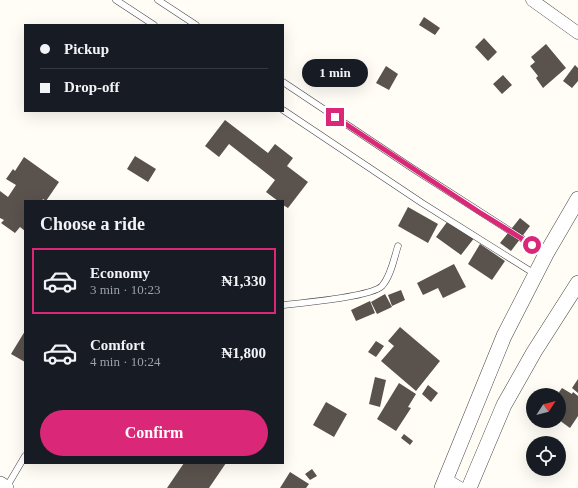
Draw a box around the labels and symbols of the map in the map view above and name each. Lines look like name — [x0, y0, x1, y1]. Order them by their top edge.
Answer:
callout: 1 min — [302, 59, 368, 87]
route end — [326, 108, 344, 126]
route start — [523, 236, 541, 254]
north arrow — [526, 388, 566, 428]

